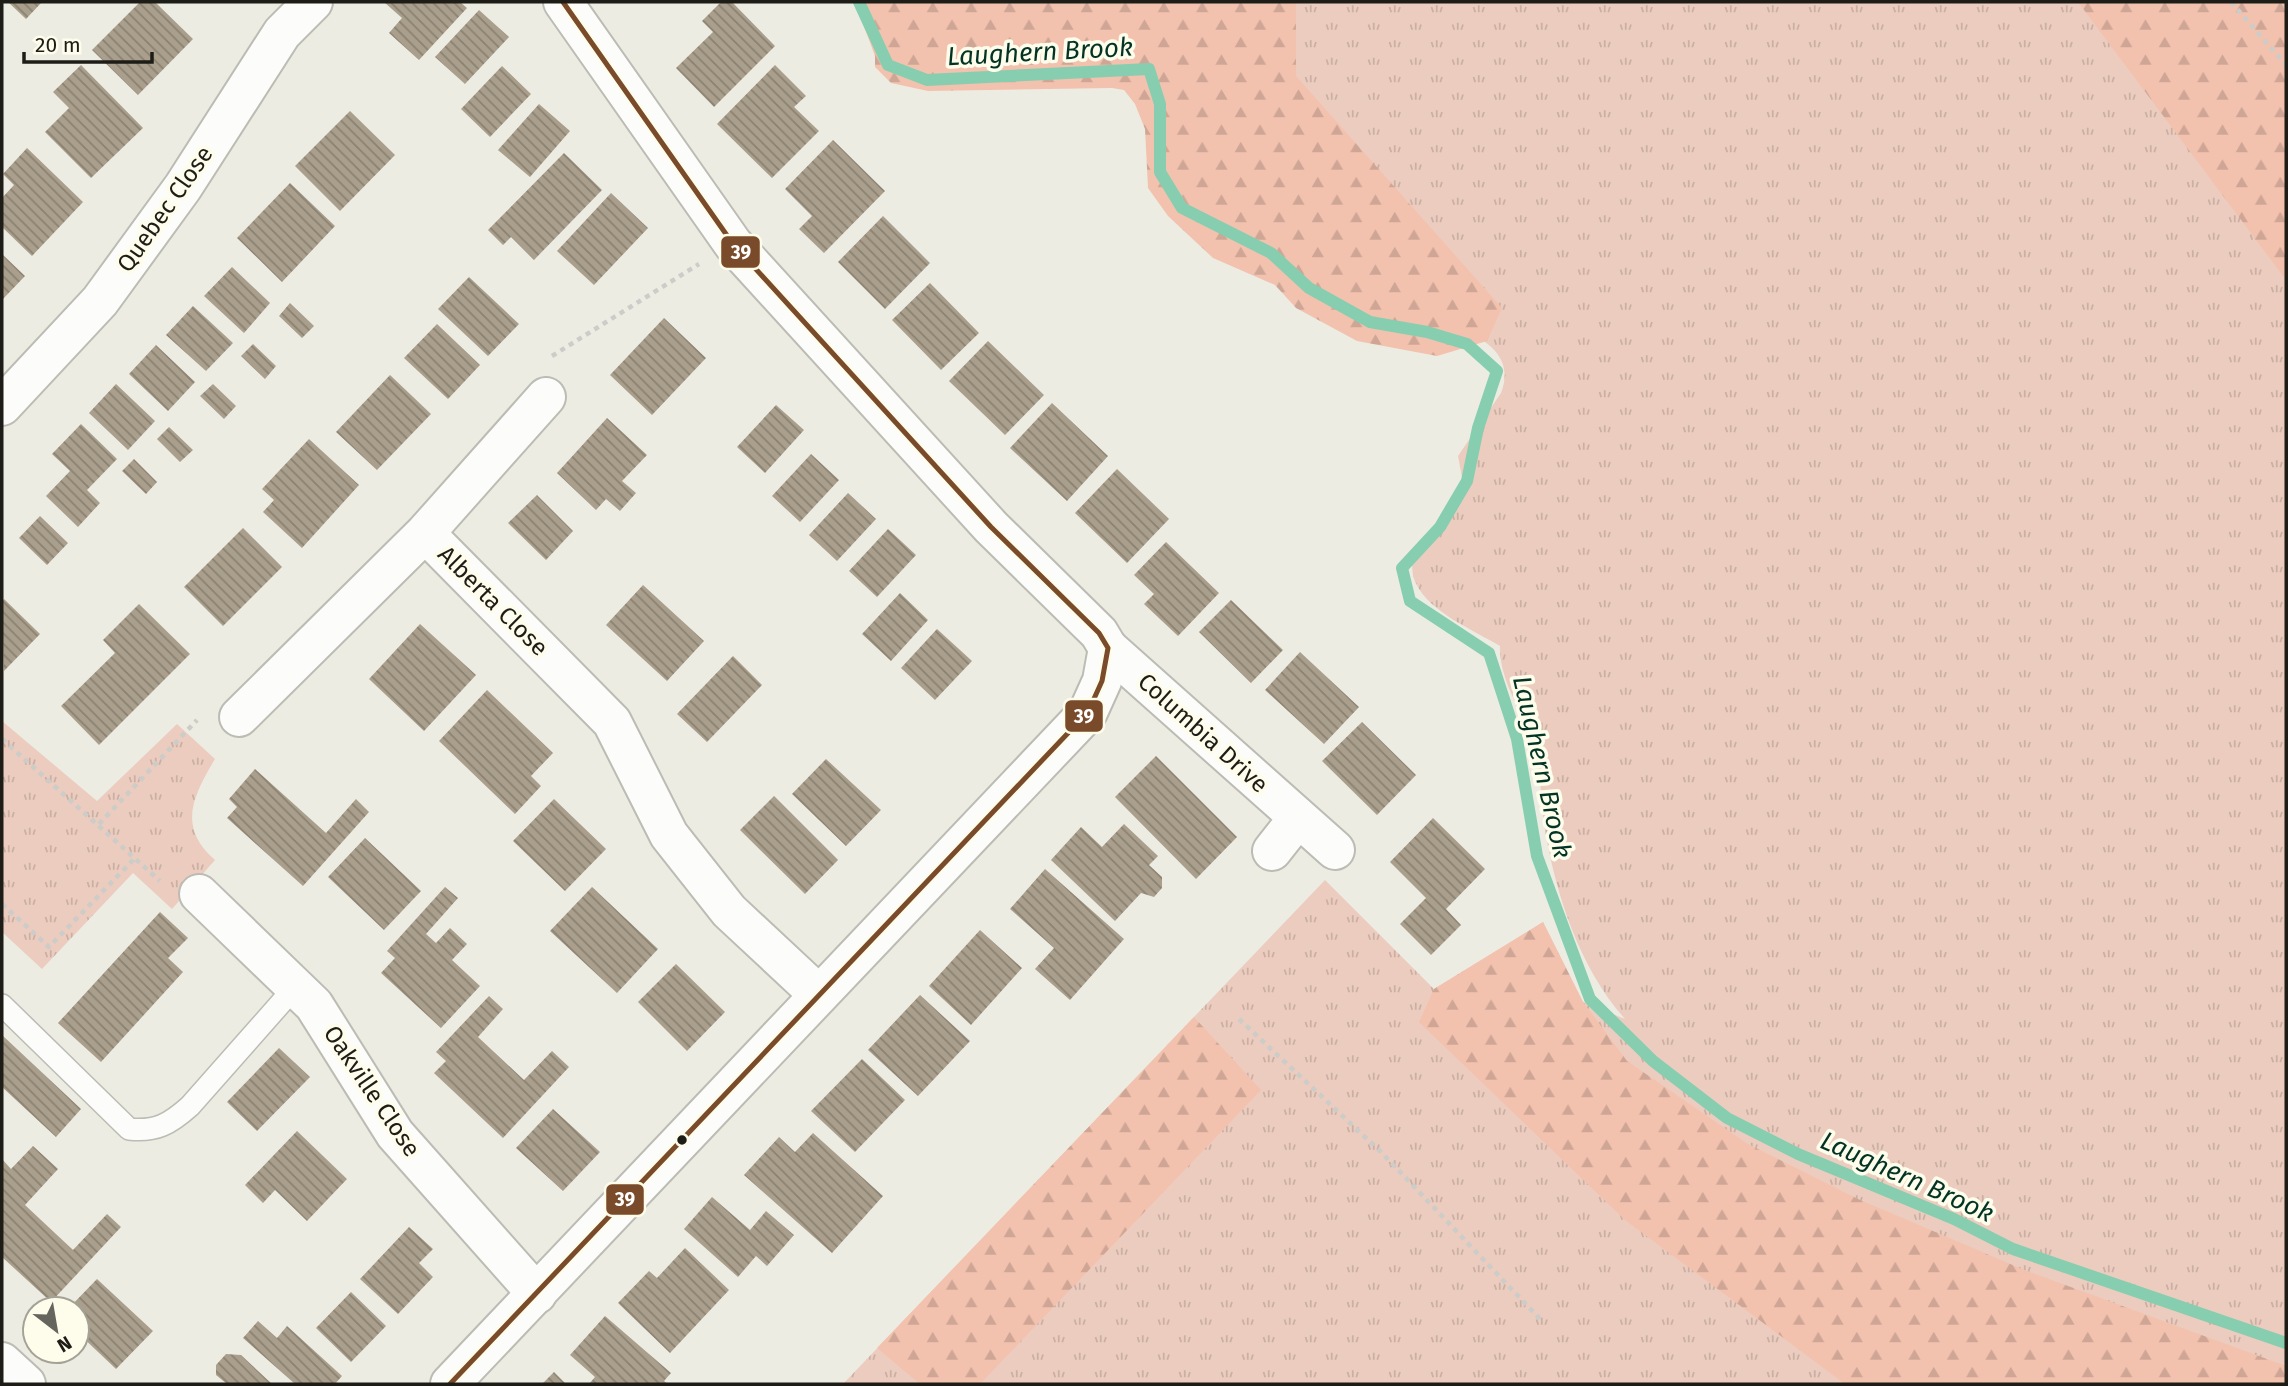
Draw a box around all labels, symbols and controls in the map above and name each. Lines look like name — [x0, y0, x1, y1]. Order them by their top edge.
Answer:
scale bar — [24, 21, 152, 65]
text: 20 m — [35, 32, 81, 58]
water label: Laughern Brook — [946, 32, 1134, 72]
street label: Quebec Close — [111, 141, 219, 277]
line badge: 39 — [720, 235, 761, 269]
text: 39 — [730, 241, 752, 264]
street label: Alberta Close — [432, 540, 554, 662]
street label: Columbia Drive — [1132, 667, 1274, 799]
water label: Laughern Brook — [1506, 673, 1578, 861]
line badge: 39 — [1064, 699, 1104, 733]
text: 39 — [1073, 705, 1095, 728]
street label: Oakville Close — [318, 1020, 426, 1162]
water label: Laughern Brook — [1816, 1125, 1998, 1229]
unlabelled marker — [675, 1133, 689, 1147]
line badge: 39 — [605, 1183, 645, 1216]
text: 39 — [614, 1188, 636, 1211]
north arrow — [21, 1295, 91, 1365]
text: N — [53, 1331, 76, 1357]

